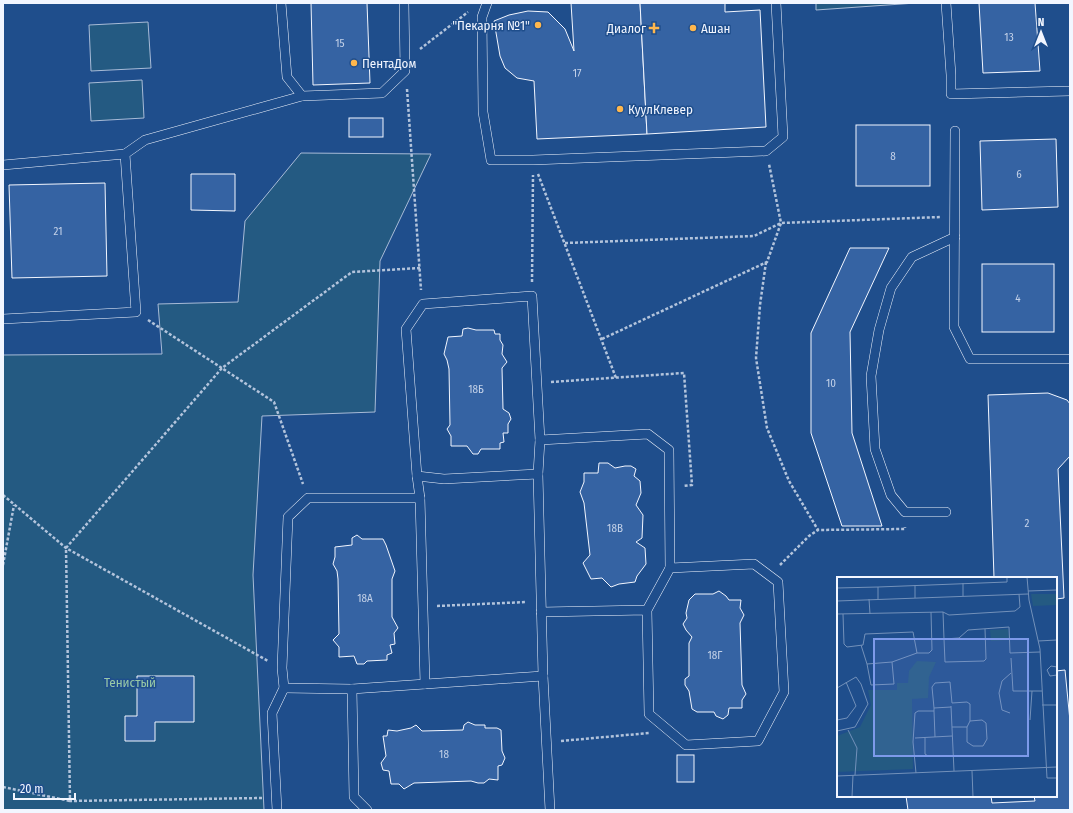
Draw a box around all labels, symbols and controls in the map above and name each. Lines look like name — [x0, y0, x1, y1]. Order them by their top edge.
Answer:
north arrow — [1021, 12, 1061, 52]
text: N — [1038, 16, 1044, 29]
place label: "Пекарня №1" — [452, 18, 530, 33]
marker: "Пекарня №1" — [533, 20, 543, 30]
place label: Диалог — [606, 21, 646, 36]
place label: Ашан — [701, 21, 730, 36]
marker: Диалог — [649, 23, 659, 33]
marker: Ашан — [688, 23, 698, 33]
house number: 13 — [1004, 31, 1014, 44]
house number: 15 — [335, 37, 345, 50]
place label: ПентаДом — [362, 56, 416, 71]
marker: ПентаДом — [349, 58, 359, 68]
house number: 17 — [573, 67, 582, 80]
place label: КуулКлевер — [628, 102, 693, 117]
marker: КуулКлевер — [615, 104, 625, 114]
house number: 8 — [890, 150, 896, 163]
house number: 6 — [1016, 168, 1022, 181]
house number: 21 — [54, 225, 62, 238]
house number: 4 — [1015, 292, 1021, 305]
house number: 10 — [826, 377, 836, 390]
house number: 18Б — [468, 383, 484, 396]
house number: 2 — [1025, 517, 1030, 530]
house number: 18В — [607, 522, 623, 535]
inset map — [837, 577, 1057, 797]
house number: 18А — [357, 592, 373, 605]
house number: 18Г — [708, 649, 722, 662]
park label: Тенистый — [104, 675, 156, 690]
house number: 18 — [439, 748, 449, 761]
scale bar — [14, 775, 75, 801]
text: 20 m — [20, 782, 44, 796]

